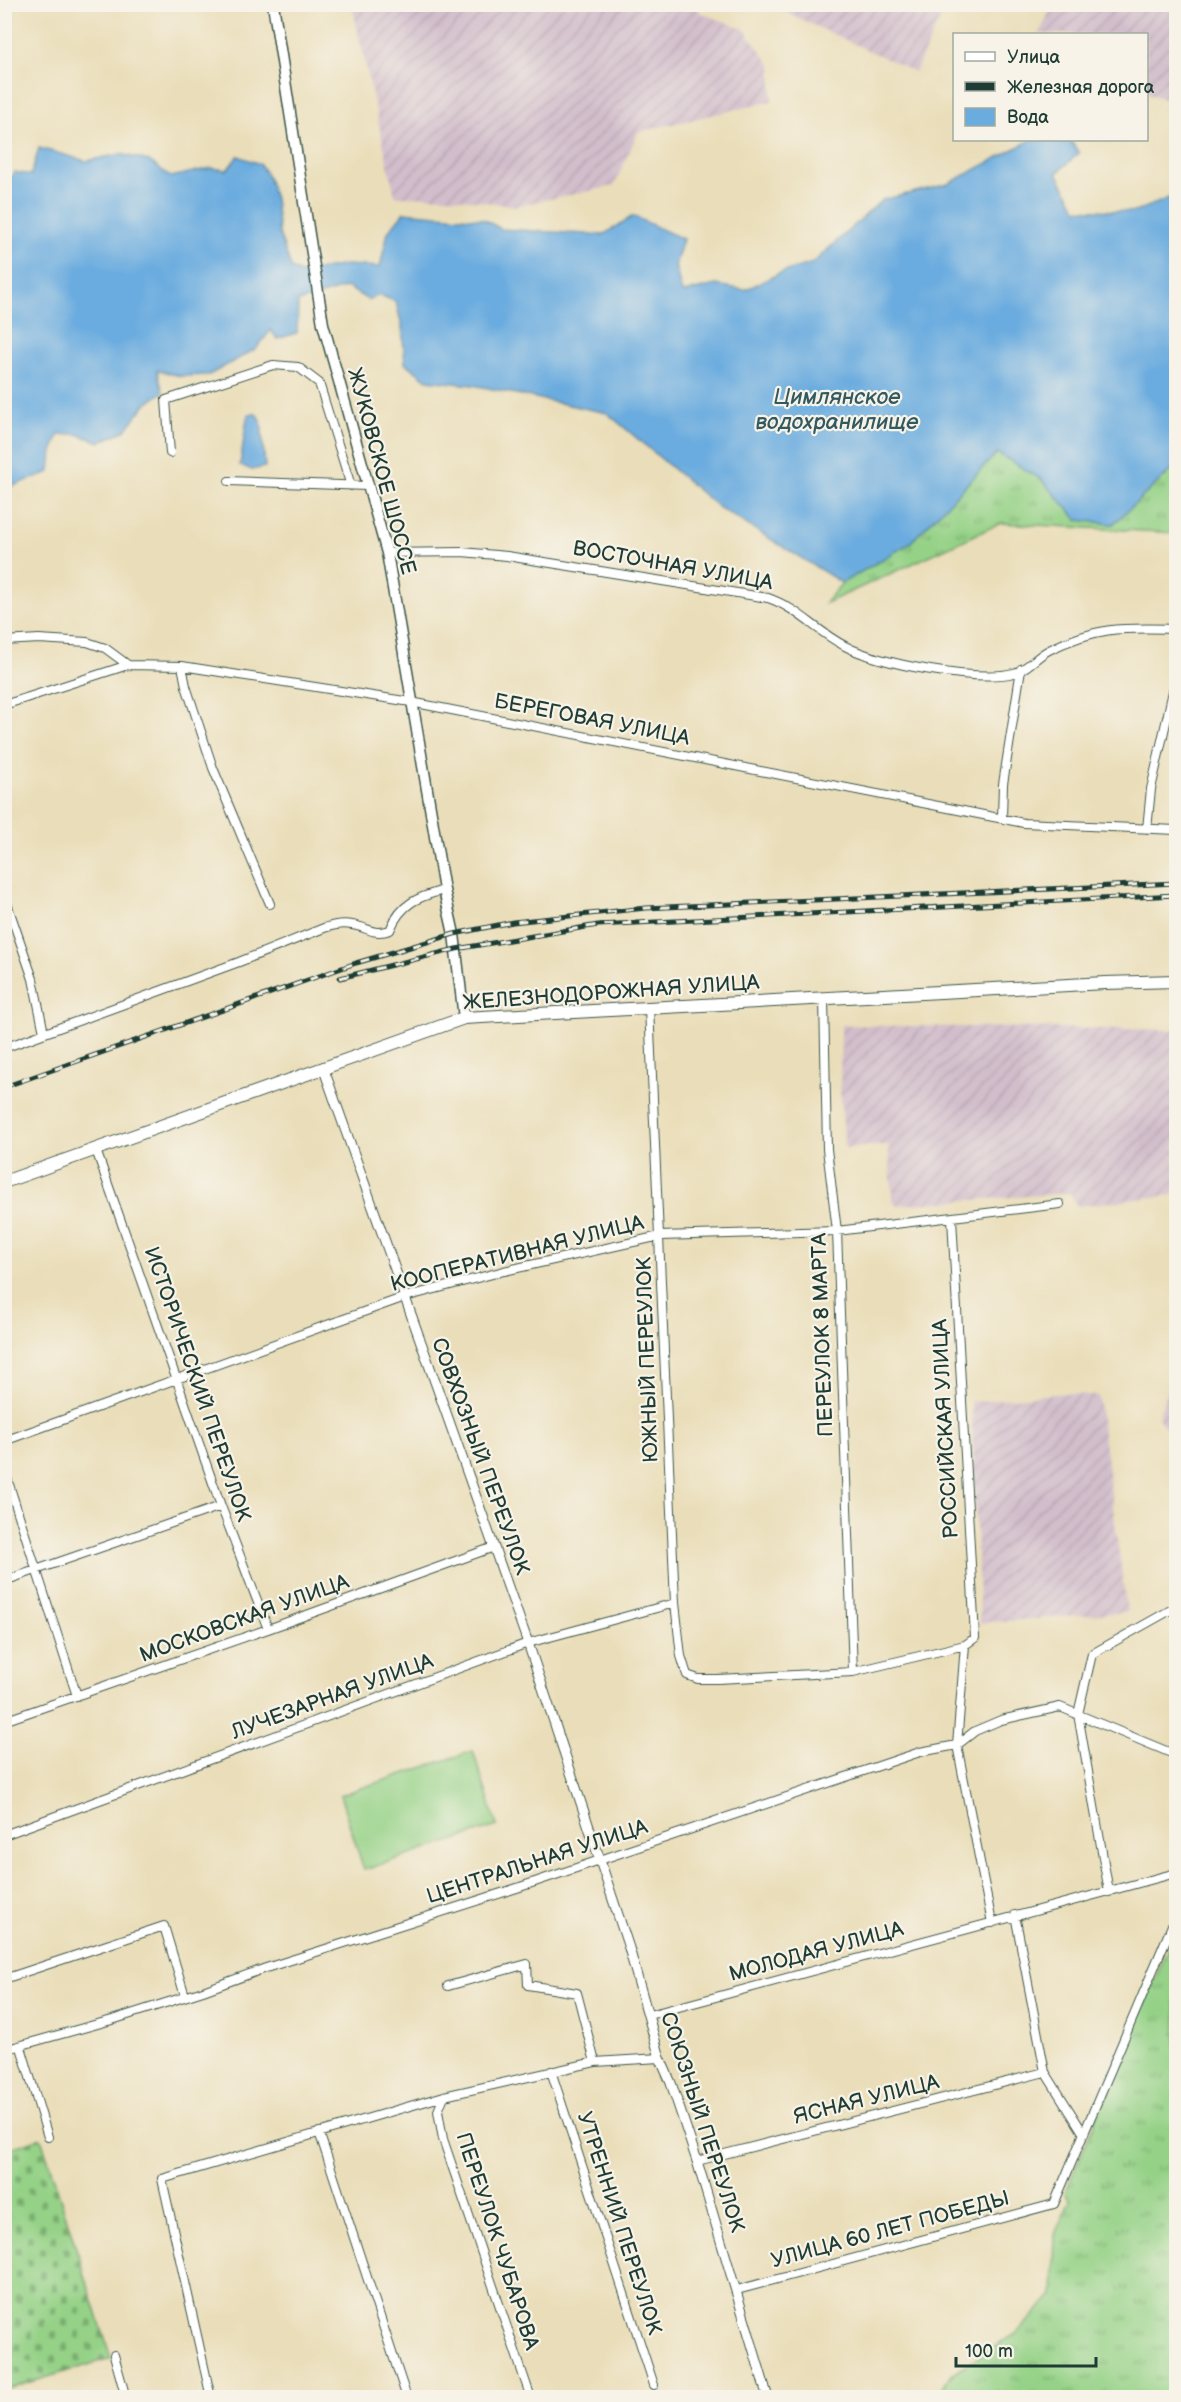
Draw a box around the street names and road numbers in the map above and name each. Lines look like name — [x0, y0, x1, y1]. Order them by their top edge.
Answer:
street label: ЖУКОВСКОЕ ШОССЕ — [342, 365, 421, 577]
street label: ВОСТОЧНАЯ УЛИЦА — [571, 536, 775, 595]
street label: БЕРЕГОВАЯ УЛИЦА — [492, 688, 692, 751]
street label: ЖЕЛЕЗНОДОРОЖНАЯ УЛИЦА — [462, 970, 760, 1015]
street label: КООПЕРАТИВНАЯ УЛИЦА — [388, 1210, 647, 1297]
street label: ПЕРЕУЛОК 8 МАРТА — [806, 1232, 839, 1437]
street label: ИСТОРИЧЕСКИЙ ПЕРЕУЛОК — [139, 1244, 257, 1525]
street label: ЮЖНЫЙ ПЕРЕУЛОК — [631, 1256, 664, 1463]
street label: РОССИЙСКАЯ УЛИЦА — [927, 1318, 964, 1540]
street label: СОВХОЗНЫЙ ПЕРЕУЛОК — [426, 1334, 535, 1578]
street label: МОСКОВСКАЯ УЛИЦА — [136, 1569, 352, 1668]
street label: ЛУЧЕЗАРНАЯ УЛИЦА — [227, 1648, 437, 1745]
street label: ЦЕНТРАЛЬНАЯ УЛИЦА — [423, 1814, 651, 1909]
street label: МОЛОДАЯ УЛИЦА — [726, 1916, 906, 1987]
street label: СОЮЗНЫЙ ПЕРЕУЛОК — [655, 2009, 750, 2236]
street label: ЯСНАЯ УЛИЦА — [791, 2069, 942, 2130]
street label: УТРЕННИЙ ПЕРЕУЛОК — [572, 2109, 668, 2338]
street label: ПЕРЕУЛОК ЧУБАРОВА — [451, 2129, 545, 2353]
street label: УЛИЦА 60 ЛЕТ ПОБЕДЫ — [768, 2186, 1012, 2273]

